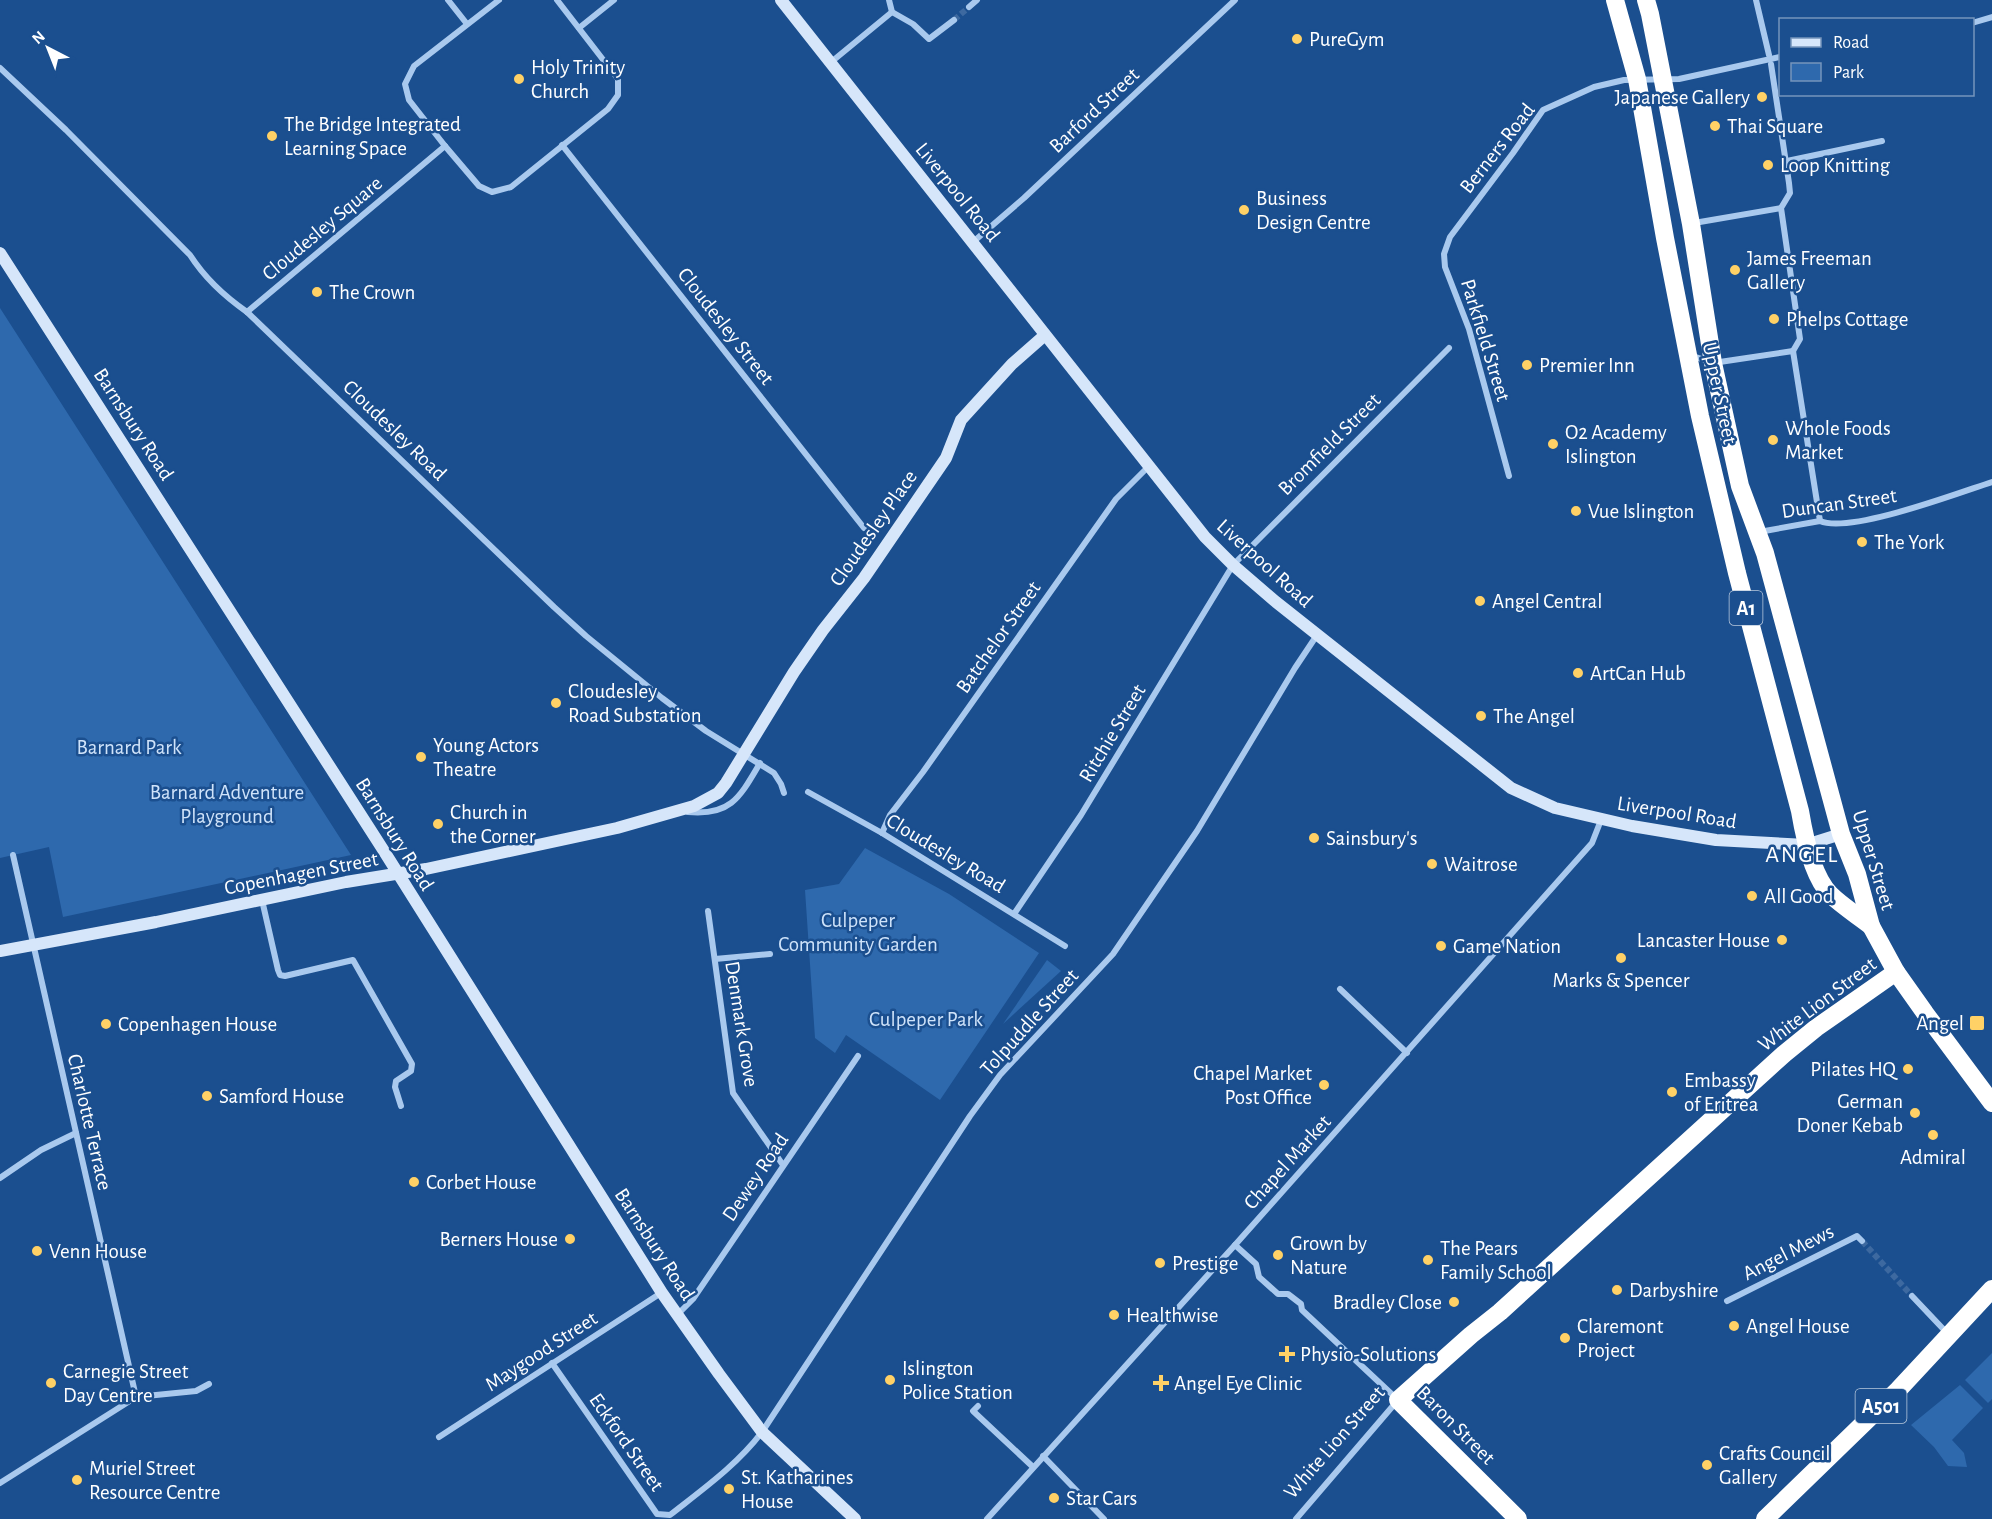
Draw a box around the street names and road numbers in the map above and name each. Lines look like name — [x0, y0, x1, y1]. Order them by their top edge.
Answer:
street label: Barford Street — [1045, 64, 1143, 157]
street label: Berners Road — [1456, 99, 1539, 197]
street label: Liverpool Road — [912, 139, 1004, 246]
street label: Cloudesley Square — [258, 172, 386, 285]
street label: Cloudesley Street — [674, 264, 778, 389]
street label: Parkfield Street — [1457, 277, 1514, 404]
street label: Upper Street — [1698, 340, 1741, 446]
street label: Barnsbury Road — [90, 365, 177, 484]
street label: Cloudesley Road — [339, 376, 450, 485]
street label: Bromfield Street — [1274, 389, 1385, 499]
street label: Cloudesley Place — [826, 466, 921, 590]
street label: Duncan Street — [1780, 485, 1898, 522]
street label: Liverpool Road — [1213, 515, 1317, 612]
street label: Batchelor Street — [952, 577, 1045, 697]
road number: A1 — [1730, 591, 1762, 625]
street label: Ritchie Street — [1075, 681, 1150, 786]
street label: Barnsbury Road — [352, 774, 438, 894]
street label: Liverpool Road — [1616, 793, 1738, 832]
street label: Upper Street — [1848, 808, 1899, 913]
street label: Cloudesley Road — [883, 810, 1009, 897]
street label: Copenhagen Street — [222, 848, 380, 899]
street label: White Lion Street — [1754, 953, 1880, 1055]
street label: Denmark Grove — [721, 960, 762, 1089]
street label: Tolpuddle Street — [976, 965, 1083, 1080]
street label: Charlotte Terrace — [64, 1052, 115, 1192]
street label: Chapel Market — [1240, 1111, 1335, 1214]
street label: Dewey Road — [718, 1129, 792, 1225]
street label: Barnsbury Road — [611, 1185, 698, 1304]
street label: Angel Mews — [1739, 1221, 1837, 1284]
street label: Maygood Street — [481, 1307, 601, 1395]
street label: White Lion Street — [1280, 1382, 1389, 1503]
street label: Baron Street — [1412, 1382, 1499, 1469]
road number: A501 — [1856, 1389, 1906, 1423]
street label: Eckford Street — [585, 1390, 668, 1495]

